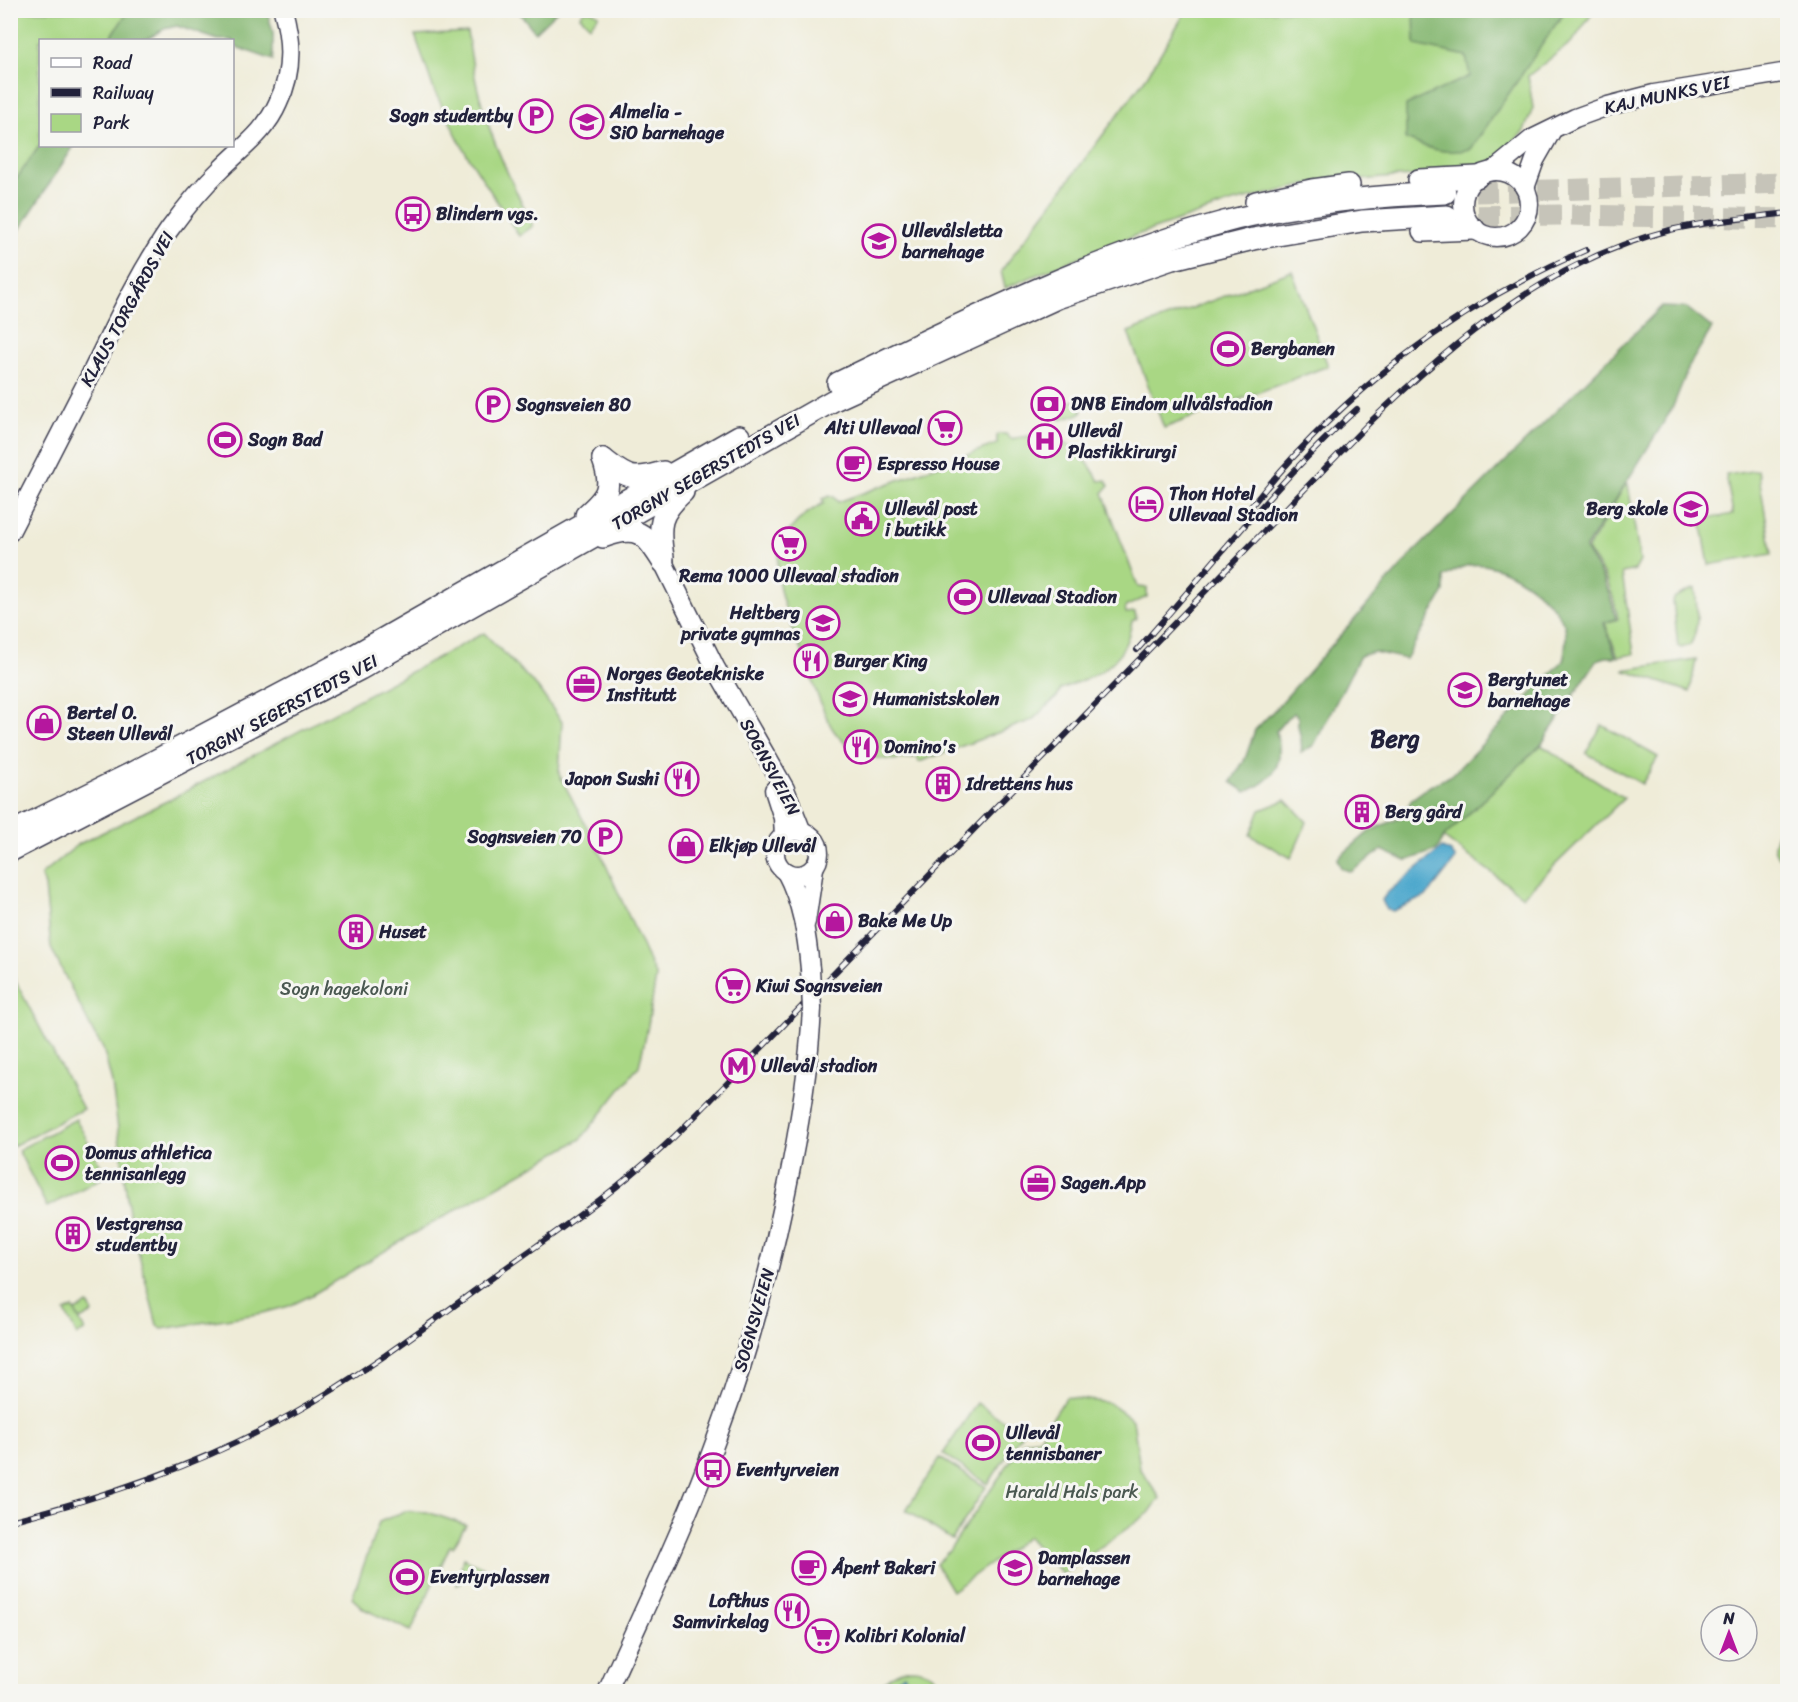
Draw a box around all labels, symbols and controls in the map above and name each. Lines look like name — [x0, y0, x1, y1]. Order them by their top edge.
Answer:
legend — [39, 39, 234, 147]
text: Road — [93, 47, 133, 79]
street label: KAJ MUNKS VEI — [1601, 66, 1735, 124]
text: Railway — [93, 77, 155, 109]
place label: Almelia - SiO barnehage — [609, 96, 725, 149]
parking icon: Sogn studentby — [518, 98, 554, 134]
place label: Sogn studentby — [389, 100, 514, 132]
school or university icon: Almelia - SiO barnehage — [569, 104, 605, 140]
text: Park — [93, 107, 130, 139]
bus stop icon: Blindern vgs. — [395, 196, 431, 232]
place label: Blindern vgs. — [436, 198, 539, 230]
place label: Ullevålsletta barnehage — [901, 215, 1003, 268]
school or university icon: Ullevålsletta barnehage — [861, 223, 897, 259]
street label: KLAUS TORGÅRDS VEI — [71, 225, 183, 393]
sports icon: Bergbanen — [1210, 331, 1246, 367]
place label: Bergbanen — [1251, 333, 1335, 365]
bank icon: DNB Eindom ullvålstadion — [1030, 386, 1066, 422]
parking icon: Sognsveien 80 — [475, 387, 511, 423]
place label: DNB Eindom ullvålstadion — [1071, 388, 1273, 420]
place label: Sognsveien 80 — [515, 389, 631, 421]
street label: TORGNY SEGERSTEDTS VEI — [605, 404, 807, 539]
supermarket icon: Alti Ullevaal — [927, 410, 963, 446]
place label: Alti Ullevaal — [824, 412, 923, 444]
place label: Ullevål Plastikkirurgi — [1068, 415, 1177, 468]
sports icon: Sogn Bad — [207, 422, 243, 458]
hospital icon: Ullevål Plastikkirurgi — [1027, 423, 1063, 459]
place label: Sogn Bad — [247, 424, 323, 456]
cafe icon: Espresso House — [836, 446, 872, 482]
place label: Espresso House — [877, 448, 1000, 480]
place label: Thon Hotel Ullevaal Stadion — [1169, 478, 1298, 531]
hotel icon: Thon Hotel Ullevaal Stadion — [1128, 486, 1164, 522]
school or university icon: Berg skole — [1673, 491, 1709, 527]
place label: Ullevål post i butikk — [885, 493, 978, 546]
place label: Berg skole — [1586, 493, 1668, 525]
public building icon: Ullevål post i butikk — [844, 501, 880, 537]
supermarket icon: Rema 1000 Ullevaal stadion — [771, 526, 807, 562]
place label: Rema 1000 Ullevaal stadion — [678, 560, 899, 592]
sports icon: Ullevaal Stadion — [947, 579, 983, 615]
place label: Ullevaal Stadion — [988, 581, 1117, 613]
place label: Heltberg private gymnas — [680, 597, 801, 650]
school or university icon: Heltberg private gymnas — [805, 605, 841, 641]
restaurant icon: Burger King — [793, 643, 829, 679]
street label: TORGNY SEGERSTEDTS VEI — [180, 645, 384, 774]
place label: Burger King — [834, 645, 928, 677]
place label: Norges Geotekniske Institutt — [606, 658, 765, 711]
place label: Bergtunet barnehage — [1487, 664, 1571, 717]
office icon: Norges Geotekniske Institutt — [566, 666, 602, 702]
school or university icon: Bergtunet barnehage — [1447, 672, 1483, 708]
school or university icon: Humanistskolen — [832, 681, 868, 717]
place label: Humanistskolen — [872, 683, 1000, 715]
place label: Bertel O. Steen Ullevål — [66, 697, 173, 750]
shop icon: Bertel O. Steen Ullevål — [26, 705, 62, 741]
street label: SOGNSVEIEN — [731, 712, 809, 822]
district label: Berg — [1370, 718, 1420, 760]
restaurant icon: Domino's — [843, 729, 879, 765]
place label: Domino's — [884, 731, 956, 763]
restaurant icon: Japon Sushi — [664, 761, 700, 797]
place label: Japon Sushi — [565, 763, 660, 795]
building icon: Idrettens hus — [925, 766, 961, 802]
place label: Idrettens hus — [965, 768, 1073, 800]
building icon: Berg gård — [1344, 794, 1380, 830]
place label: Berg gård — [1385, 796, 1463, 828]
parking icon: Sognsveien 70 — [587, 819, 623, 855]
place label: Sognsveien 70 — [467, 821, 582, 853]
shop icon: Elkjøp Ullevål — [668, 828, 704, 864]
place label: Elkjøp Ullevål — [709, 830, 817, 862]
shop icon: Bake Me Up — [817, 903, 853, 939]
place label: Bake Me Up — [858, 905, 953, 937]
building icon: Huset — [338, 914, 374, 950]
place label: Huset — [378, 916, 427, 948]
supermarket icon: Kiwi Sognsveien — [715, 968, 751, 1004]
place label: Kiwi Sognsveien — [755, 970, 883, 1002]
park label: Sogn hagekoloni — [280, 973, 409, 1005]
metro station icon: Ullevål stadion — [720, 1048, 756, 1084]
place label: Ullevål stadion — [761, 1050, 878, 1082]
place label: Domus athletica tennisanlegg — [85, 1137, 213, 1190]
sports icon: Domus athletica tennisanlegg — [44, 1145, 80, 1181]
office icon: Sagen.App — [1020, 1165, 1056, 1201]
place label: Sagen.App — [1060, 1167, 1146, 1199]
place label: Vestgrensa studentby — [95, 1208, 183, 1261]
building icon: Vestgrensa studentby — [55, 1216, 91, 1252]
street label: SOGNSVEIEN — [724, 1264, 784, 1376]
place label: Ullevål tennisbaner — [1006, 1417, 1103, 1470]
sports icon: Ullevål tennisbaner — [965, 1425, 1001, 1461]
bus stop icon: Eventyrveien — [695, 1452, 731, 1488]
place label: Eventyrveien — [736, 1454, 839, 1486]
park label: Harald Hals park — [1006, 1476, 1139, 1508]
place label: Damplassen barnehage — [1037, 1542, 1131, 1595]
cafe icon: Åpent Bakeri — [791, 1550, 827, 1586]
school or university icon: Damplassen barnehage — [997, 1550, 1033, 1586]
place label: Åpent Bakeri — [831, 1552, 936, 1584]
sports icon: Eventyrplassen — [389, 1559, 425, 1595]
place label: Eventyrplassen — [430, 1561, 550, 1593]
place label: Lofthus Samvirkelag — [672, 1585, 770, 1638]
restaurant icon: Lofthus Samvirkelag — [774, 1593, 810, 1629]
north arrow — [1699, 1603, 1759, 1663]
text: N — [1722, 1604, 1735, 1633]
supermarket icon: Kolibri Kolonial — [804, 1618, 840, 1654]
place label: Kolibri Kolonial — [844, 1620, 966, 1652]

